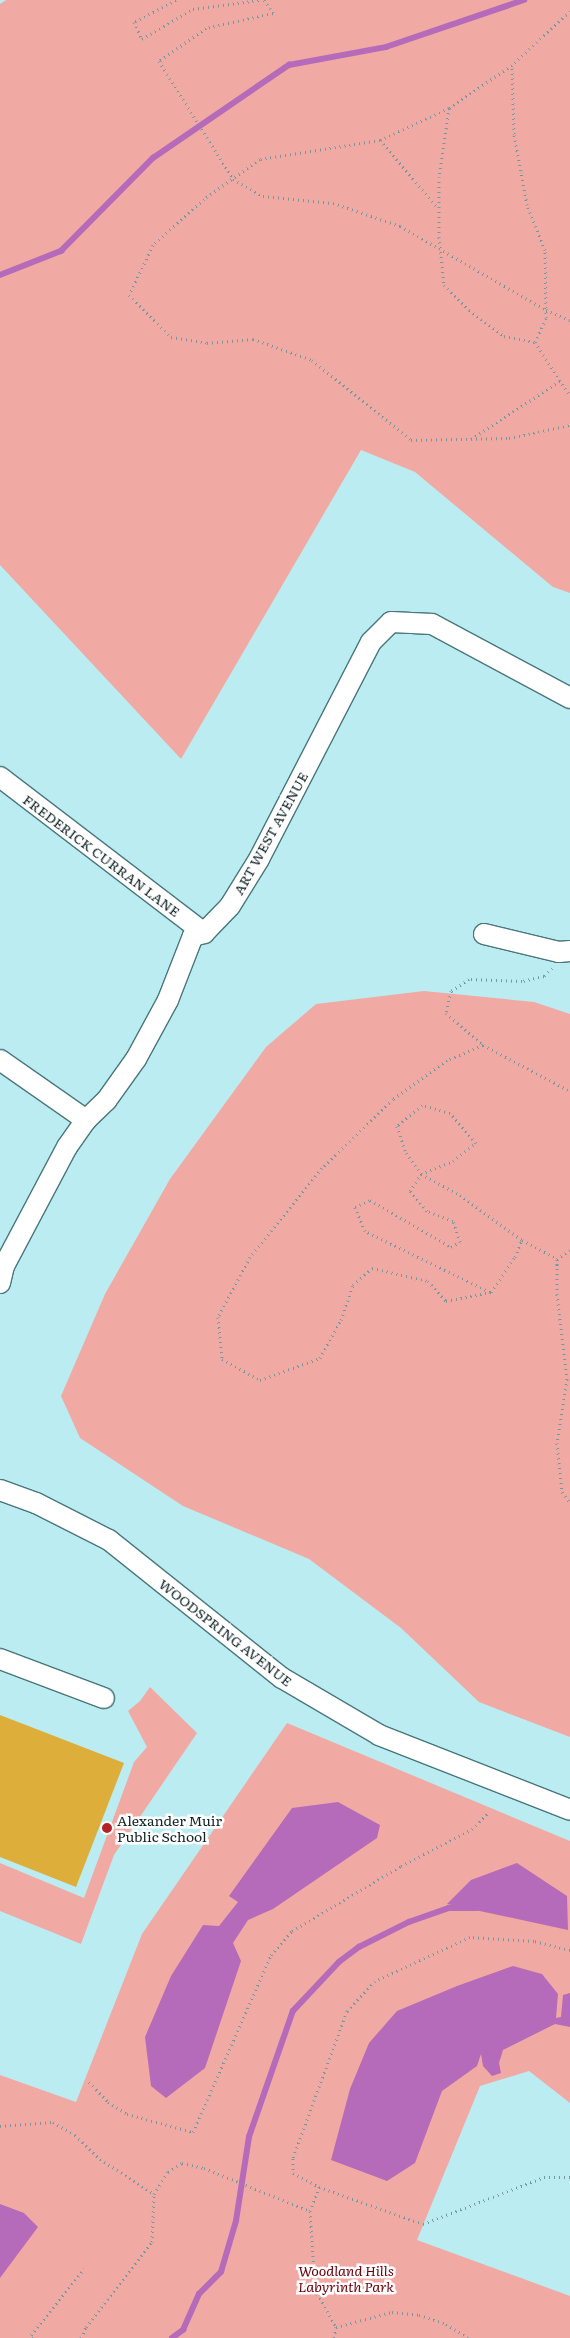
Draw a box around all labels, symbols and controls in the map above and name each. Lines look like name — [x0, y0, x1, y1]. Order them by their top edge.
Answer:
street label: ART WEST AVENUE — [229, 769, 311, 897]
street label: FREDERICK CURRAN LANE — [20, 790, 184, 920]
street label: WOODSPRING AVENUE — [156, 1575, 296, 1689]
place label: Alexander Muir Public School — [117, 1812, 222, 1844]
marker: Alexander Muir Public School — [101, 1822, 113, 1834]
park label: Woodland Hills Labyrinth Park — [298, 2262, 394, 2294]

